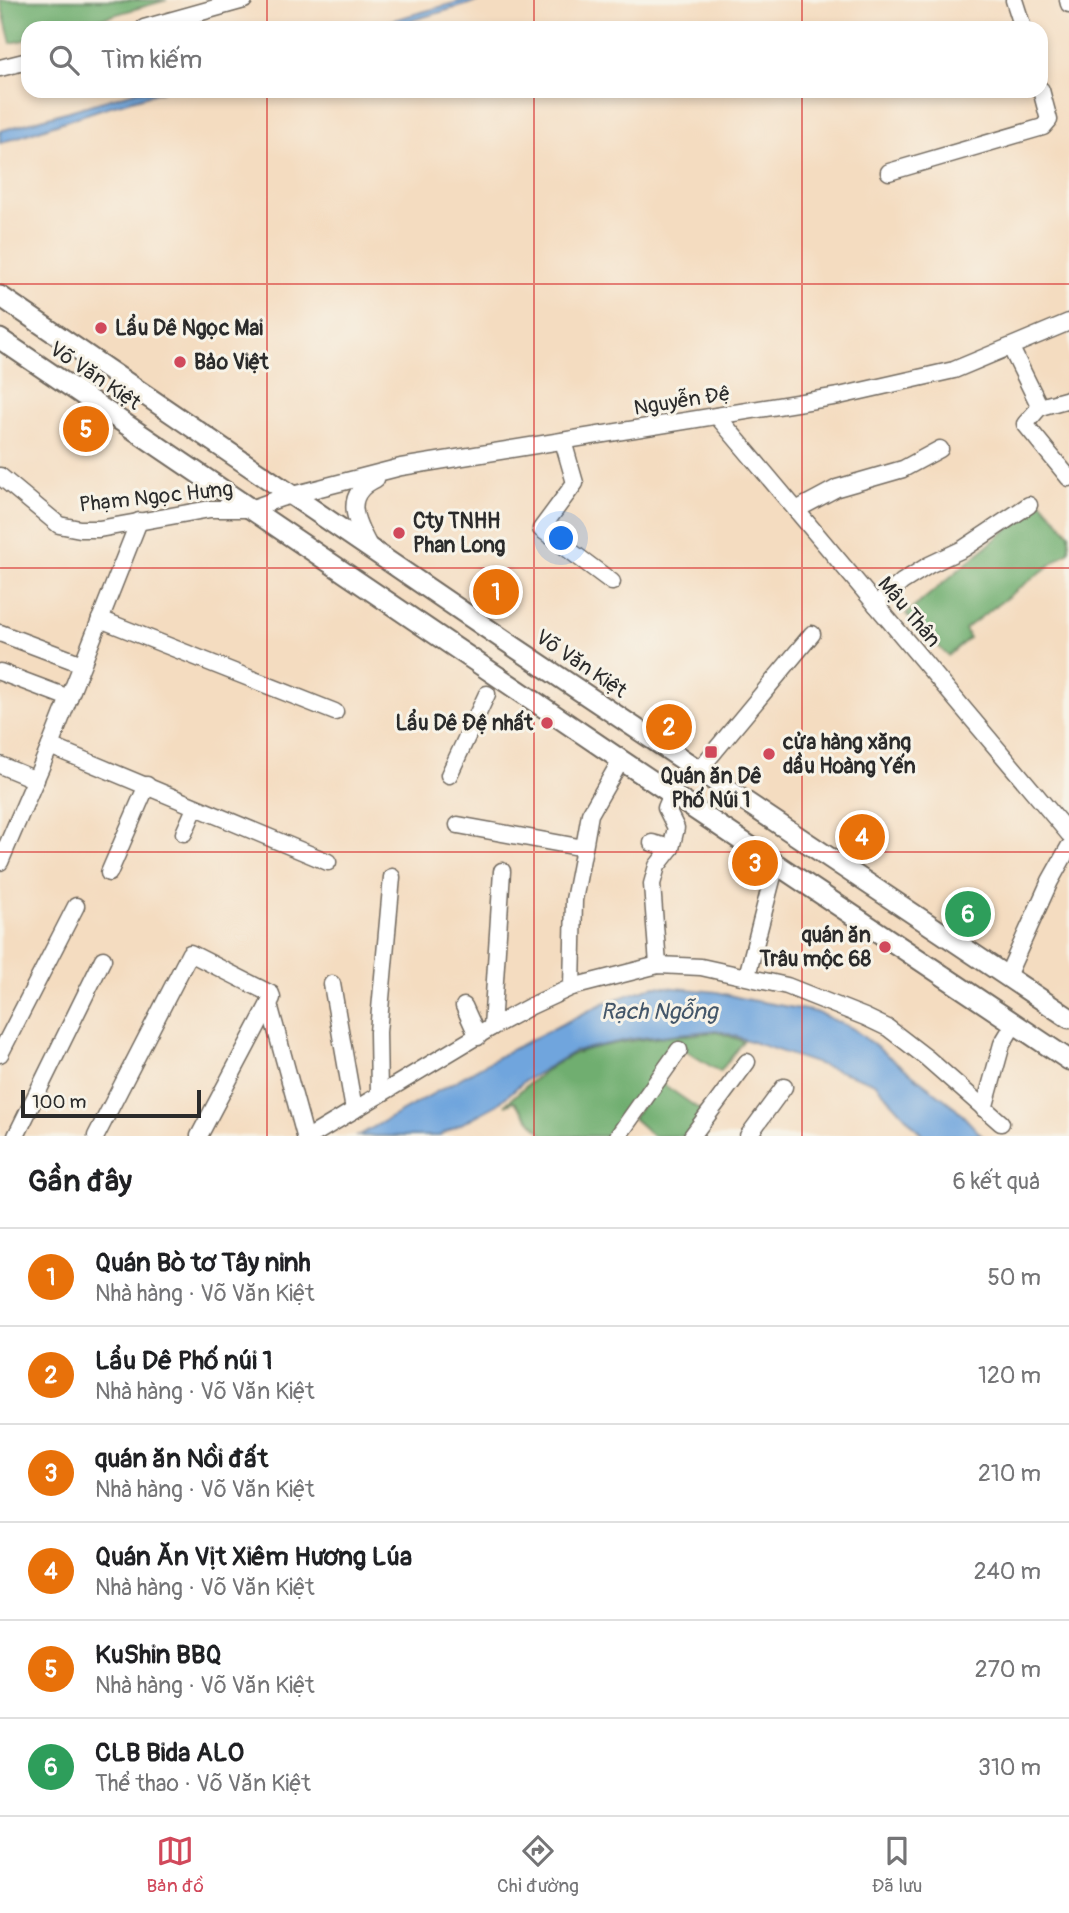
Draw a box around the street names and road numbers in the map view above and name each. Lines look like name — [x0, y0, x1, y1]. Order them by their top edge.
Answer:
street label: Võ Văn Kiệt — [44, 336, 146, 417]
street label: Nguyễn Đệ — [632, 380, 732, 422]
street label: Phạm Ngọc Hưng — [78, 476, 234, 518]
street label: Mậu Thân — [872, 571, 946, 653]
street label: Võ Văn Kiệt — [530, 624, 632, 705]

